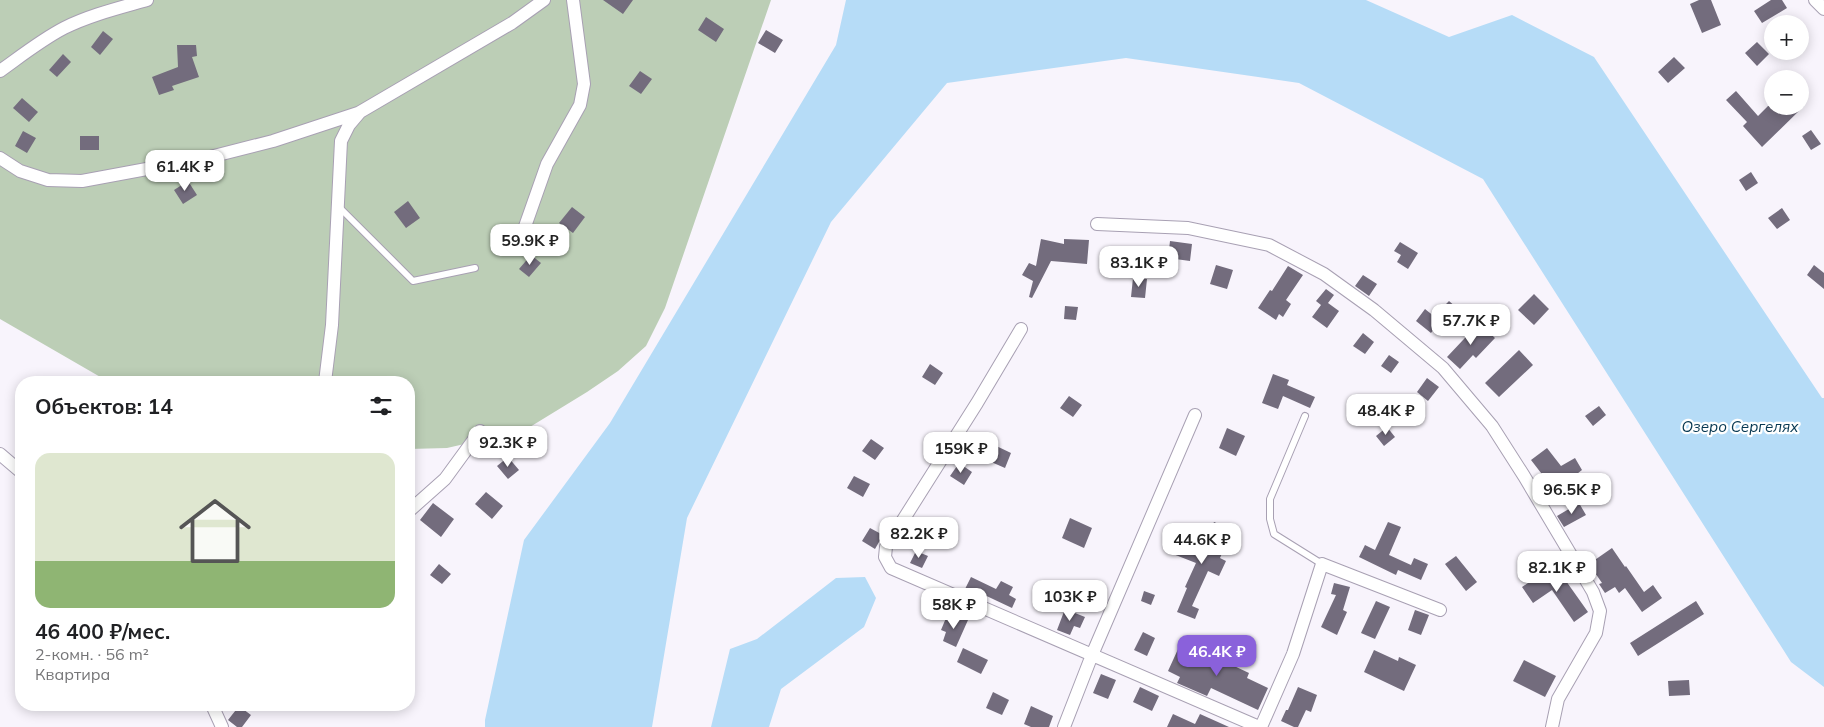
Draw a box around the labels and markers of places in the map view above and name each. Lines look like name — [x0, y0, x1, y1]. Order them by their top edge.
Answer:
pin: 61.4K ₽ — [139, 150, 231, 192]
pin: 59.9K ₽ — [484, 224, 576, 266]
pin: 83.1K ₽ — [1093, 246, 1185, 288]
pin: 57.7K ₽ — [1425, 304, 1517, 346]
pin: 48.4K ₽ — [1340, 394, 1432, 436]
pin: 92.3K ₽ — [462, 426, 554, 468]
pin: 159K ₽ — [920, 432, 1002, 474]
pin: 96.5K ₽ — [1526, 472, 1618, 515]
pin: 82.2K ₽ — [873, 516, 965, 559]
pin: 44.6K ₽ — [1156, 522, 1248, 565]
pin: 82.1K ₽ — [1511, 550, 1603, 593]
pin: 103K ₽ — [1029, 580, 1111, 622]
pin: 58K ₽ — [919, 588, 989, 630]
pin: 46.4K ₽ — [1171, 634, 1263, 677]

